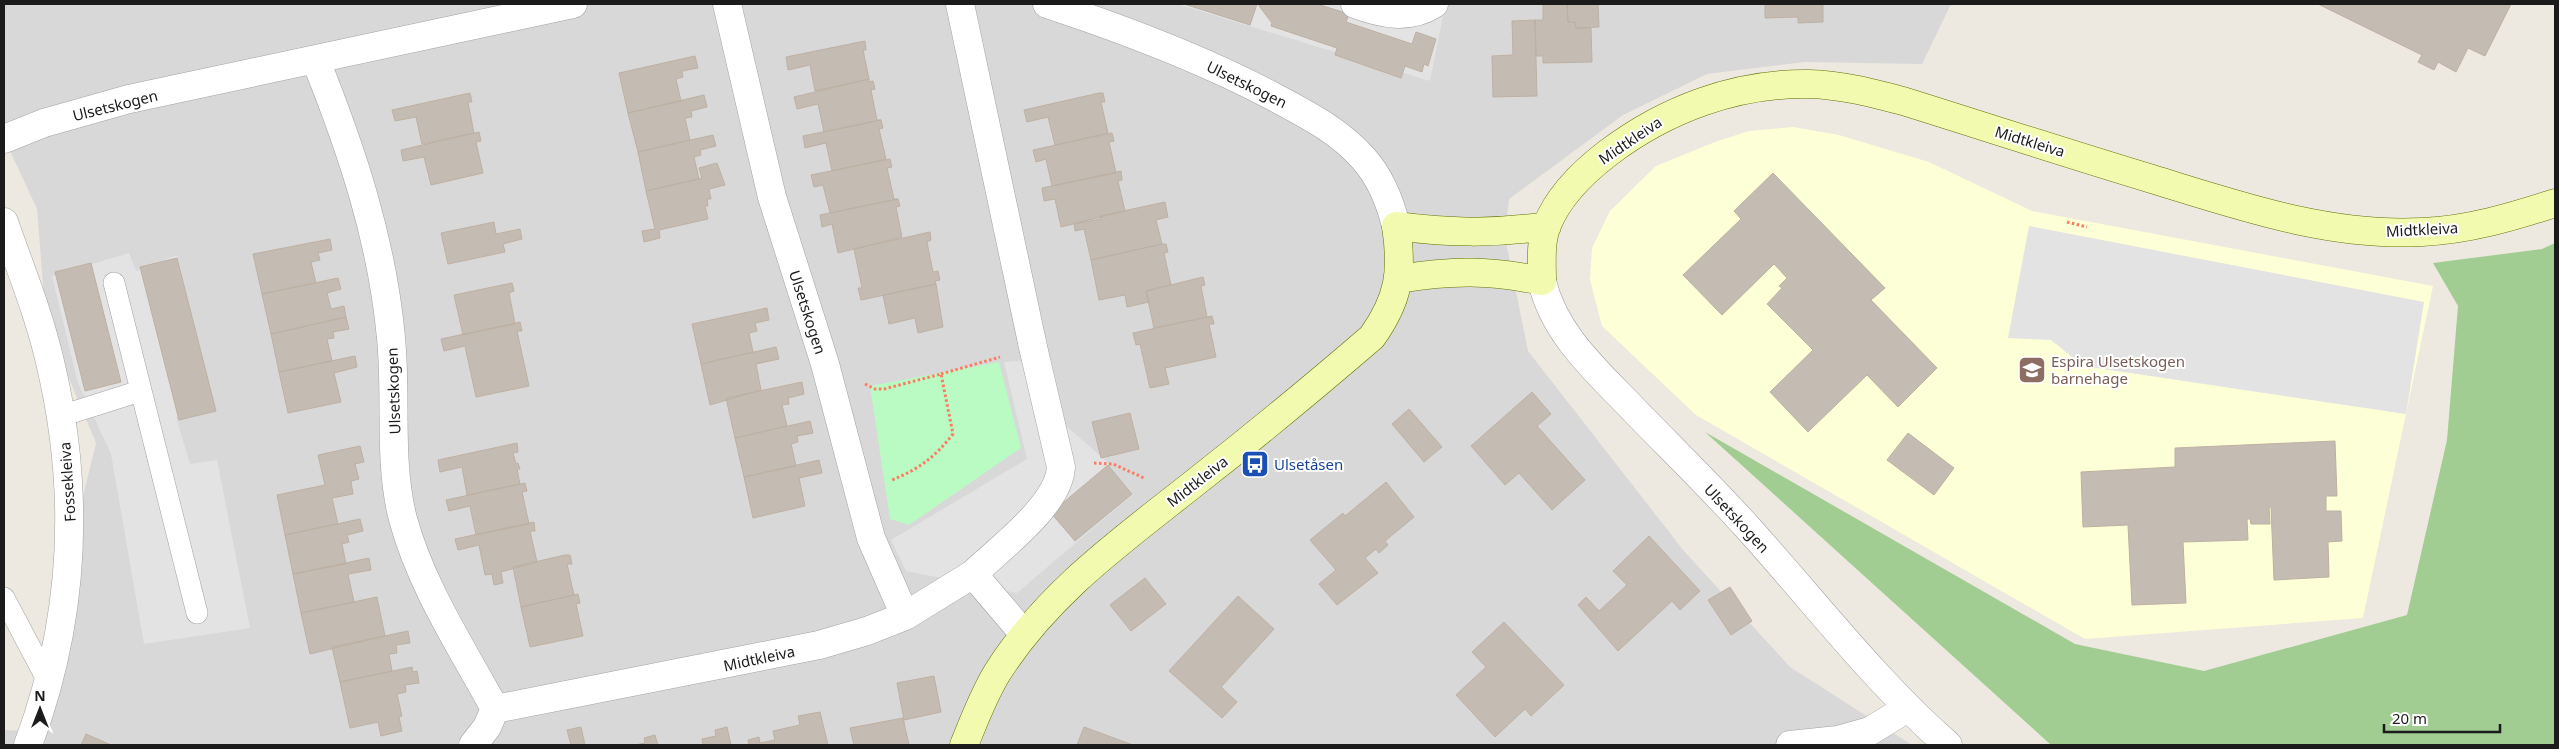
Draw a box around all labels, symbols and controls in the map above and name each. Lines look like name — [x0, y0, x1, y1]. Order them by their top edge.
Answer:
street label: Ulsetskogen — [1203, 56, 1291, 112]
street label: Ulsetskogen — [70, 85, 160, 125]
street label: Midtkleiva — [1594, 111, 1666, 169]
street label: Midtkleiva — [1992, 121, 2068, 161]
street label: Midtkleiva — [2385, 217, 2459, 241]
street label: Ulsetskogen — [785, 267, 831, 357]
street label: Ulsetskogen — [381, 347, 405, 435]
place label: Espira Ulsetskogen barnehage — [2051, 351, 2185, 388]
school or university icon: Espira Ulsetskogen barnehage — [2017, 355, 2047, 385]
street label: Fossekleiva — [54, 441, 80, 523]
bus stop icon: Ulsetåsen — [1240, 449, 1270, 479]
street label: Midtkleiva — [1162, 451, 1232, 511]
place label: Ulsetåsen — [1274, 454, 1343, 474]
street label: Ulsetskogen — [1700, 479, 1774, 557]
street label: Midtkleiva — [722, 641, 796, 675]
north arrow — [15, 684, 65, 734]
text: N — [34, 686, 46, 705]
scale bar — [2384, 702, 2500, 734]
text: 20 m — [2392, 708, 2427, 728]

